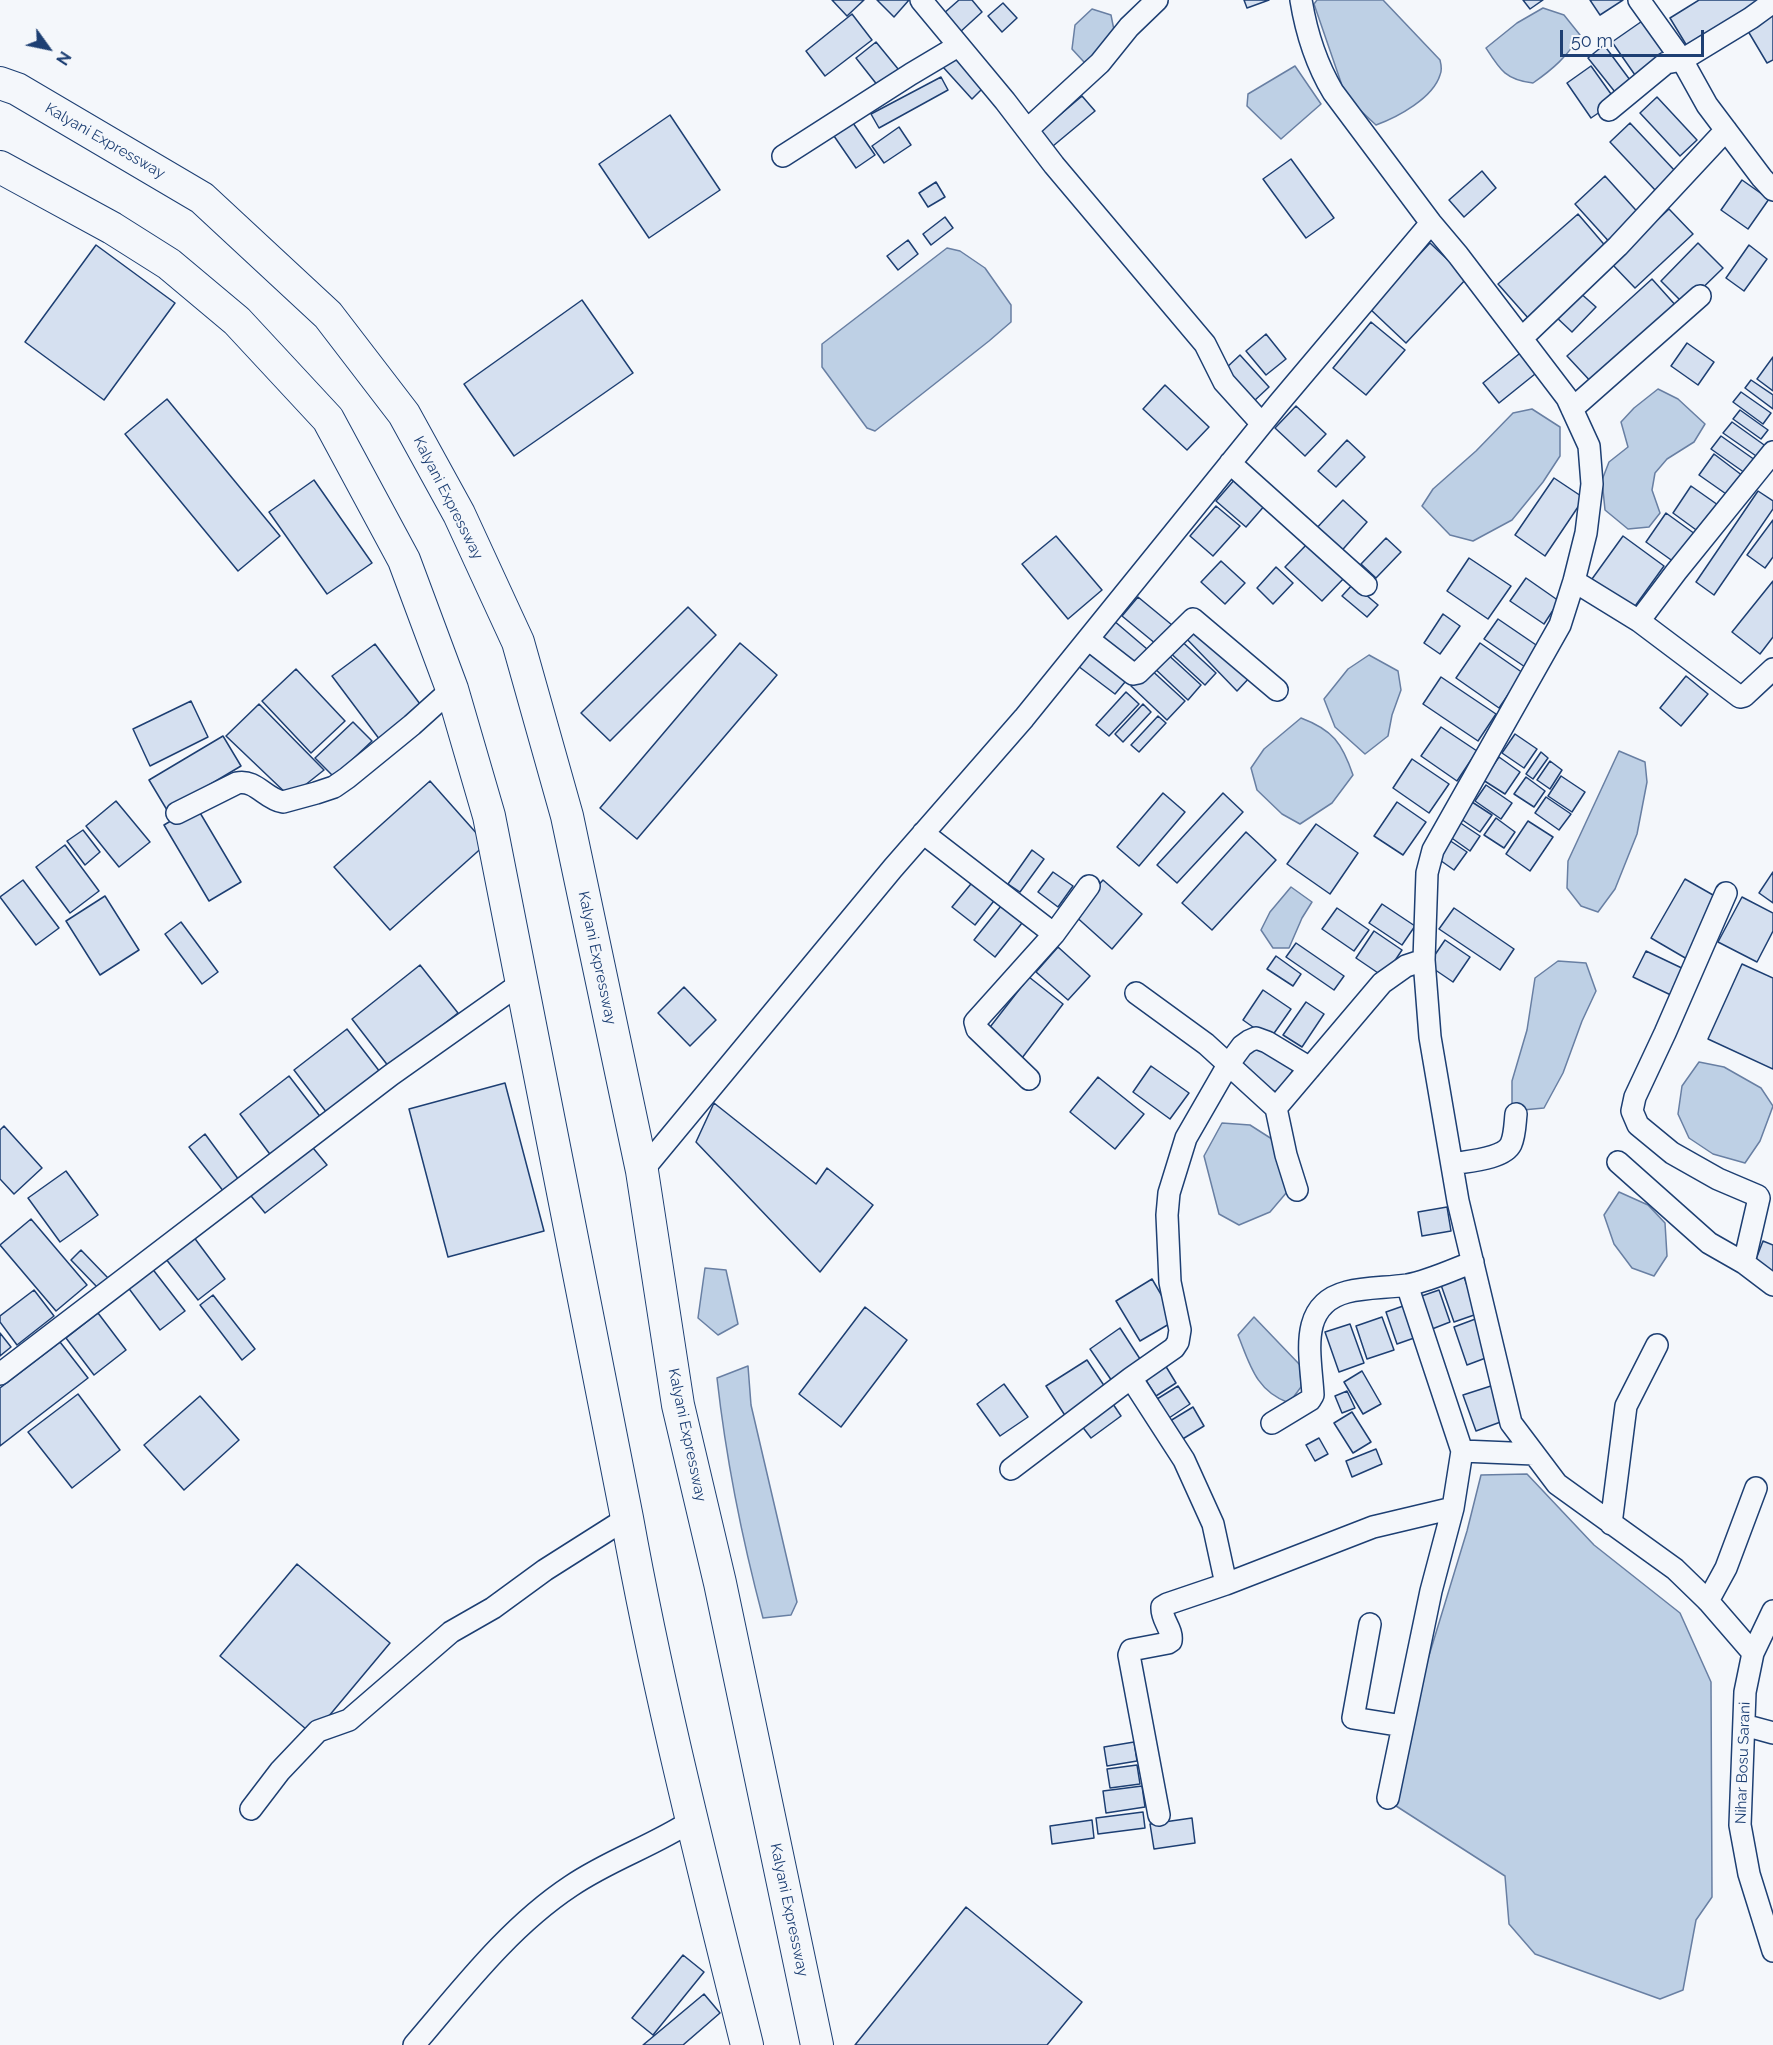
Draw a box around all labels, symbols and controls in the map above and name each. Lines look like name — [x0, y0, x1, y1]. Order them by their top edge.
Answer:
north arrow — [18, 18, 78, 78]
scale bar — [1563, 18, 1707, 56]
text: 50 m — [1571, 30, 1613, 51]
text: N — [52, 48, 75, 68]
street label: Kalyani Expressway — [42, 99, 168, 183]
street label: Kalyani Expressway — [409, 433, 487, 563]
street label: Kalyani Expressway — [574, 890, 620, 1026]
street label: Kalyani Expressway — [664, 1367, 710, 1503]
street label: Nihar Bosu Sarani — [1732, 1701, 1754, 1825]
street label: Kalyani Expressway — [766, 1842, 812, 1978]

